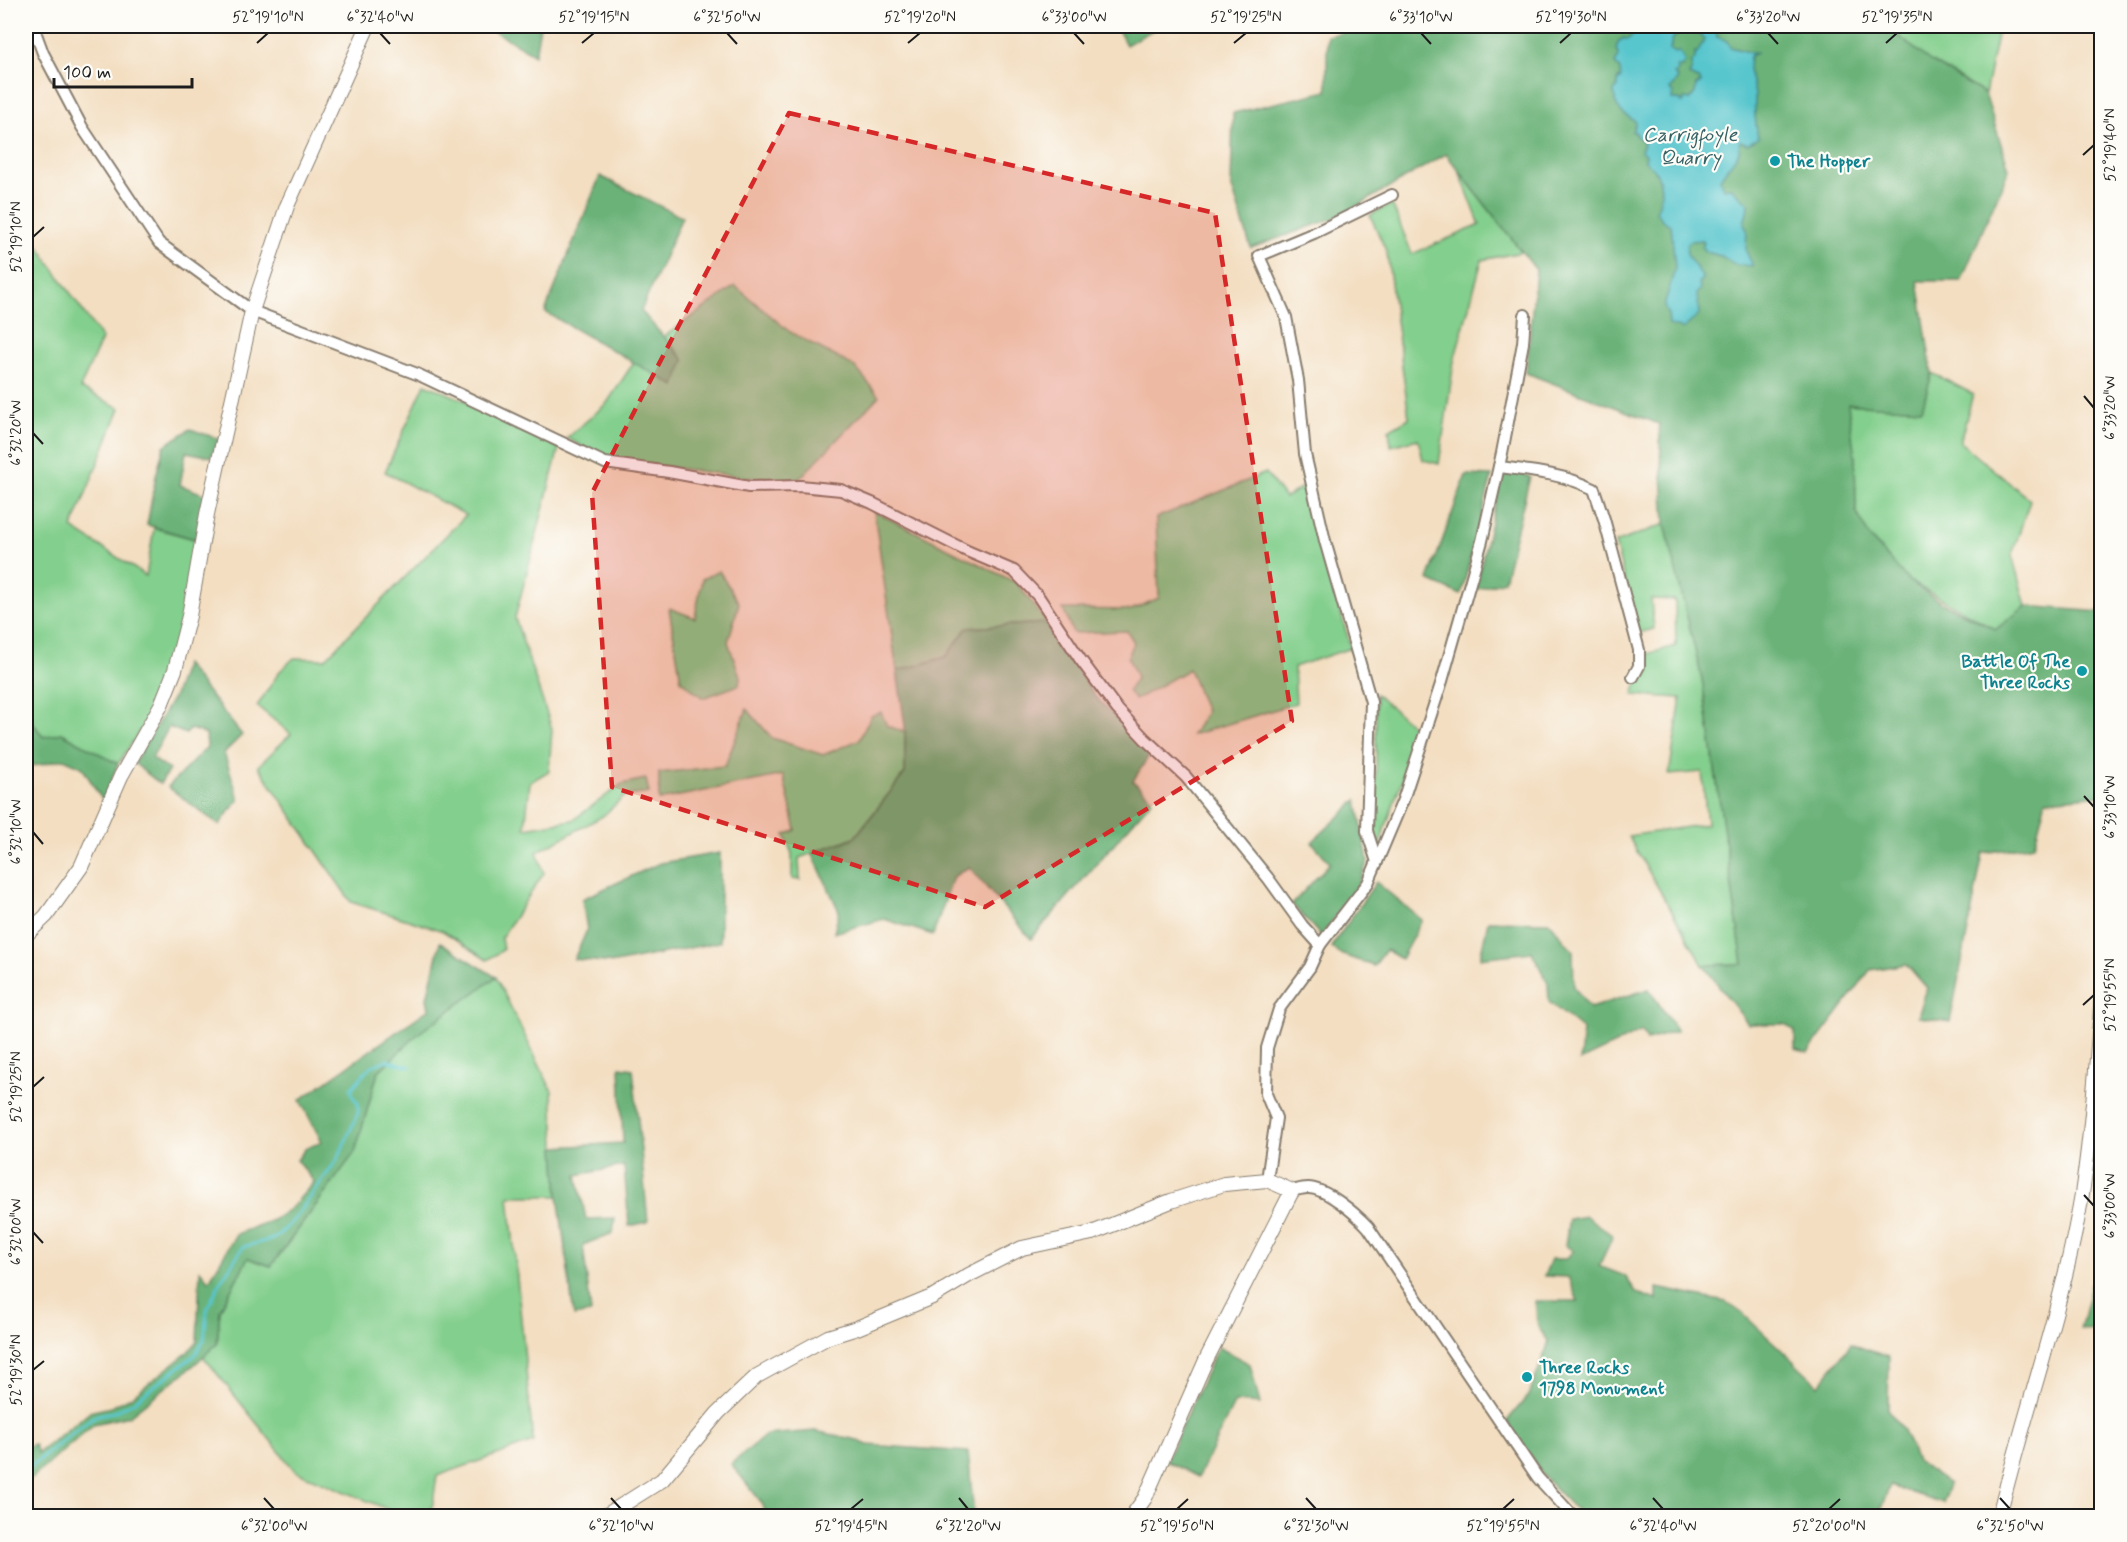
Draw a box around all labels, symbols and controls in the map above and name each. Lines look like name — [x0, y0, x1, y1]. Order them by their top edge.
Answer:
text: 52°19'10"N — [232, 8, 304, 28]
text: 6°32'40"W — [346, 8, 414, 28]
text: 52°19'15"N — [559, 8, 629, 28]
text: 6°32'50"W — [693, 8, 761, 28]
text: 52°19'20"N — [884, 8, 956, 28]
text: 6°33'00"W — [1041, 8, 1107, 28]
text: 52°19'25"N — [1210, 8, 1282, 28]
text: 6°33'10"W — [1389, 8, 1453, 28]
text: 52°19'30"N — [1535, 8, 1607, 28]
text: 6°33'20"W — [1736, 8, 1800, 28]
text: 52°19'35"N — [1861, 8, 1933, 28]
scale bar — [54, 51, 192, 89]
text: 100 m — [63, 61, 111, 85]
text: 52°19'40"N — [2101, 108, 2121, 182]
water label: Carrigfoyle Quarry — [1643, 122, 1738, 172]
place label: The Hopper — [1787, 150, 1871, 174]
marker: The Hopper — [1768, 154, 1782, 168]
text: 52°19'10"N — [7, 201, 27, 273]
text: 6°33'20"W — [2101, 376, 2121, 440]
text: 6°32'20"W — [7, 400, 27, 466]
place label: Battle Of The Three Rocks — [1961, 650, 2070, 695]
marker: Battle Of The Three Rocks — [2075, 664, 2089, 678]
text: 6°33'10"W — [2101, 775, 2121, 839]
text: 6°32'10"W — [7, 800, 27, 864]
text: 52°19'55"N — [2101, 958, 2121, 1032]
text: 52°19'25"N — [7, 1051, 27, 1123]
text: 6°33'00"W — [2101, 1173, 2121, 1239]
text: 6°32'00"W — [7, 1199, 27, 1265]
text: 52°19'30"N — [7, 1334, 27, 1406]
place label: Three Rocks 1798 Monument — [1539, 1356, 1665, 1401]
marker: Three Rocks 1798 Monument — [1520, 1370, 1534, 1384]
text: 6°32'00"W — [241, 1517, 307, 1537]
text: 6°32'10"W — [589, 1517, 653, 1537]
text: 52°19'45"N — [815, 1517, 888, 1537]
text: 6°32'20"W — [935, 1517, 1001, 1537]
text: 52°19'50"N — [1140, 1517, 1214, 1537]
text: 6°32'30"W — [1283, 1517, 1349, 1537]
text: 52°19'55"N — [1466, 1517, 1540, 1537]
text: 6°32'40"W — [1629, 1517, 1697, 1537]
text: 52°20'00"N — [1792, 1517, 1866, 1537]
text: 6°32'50"W — [1976, 1517, 2044, 1537]

